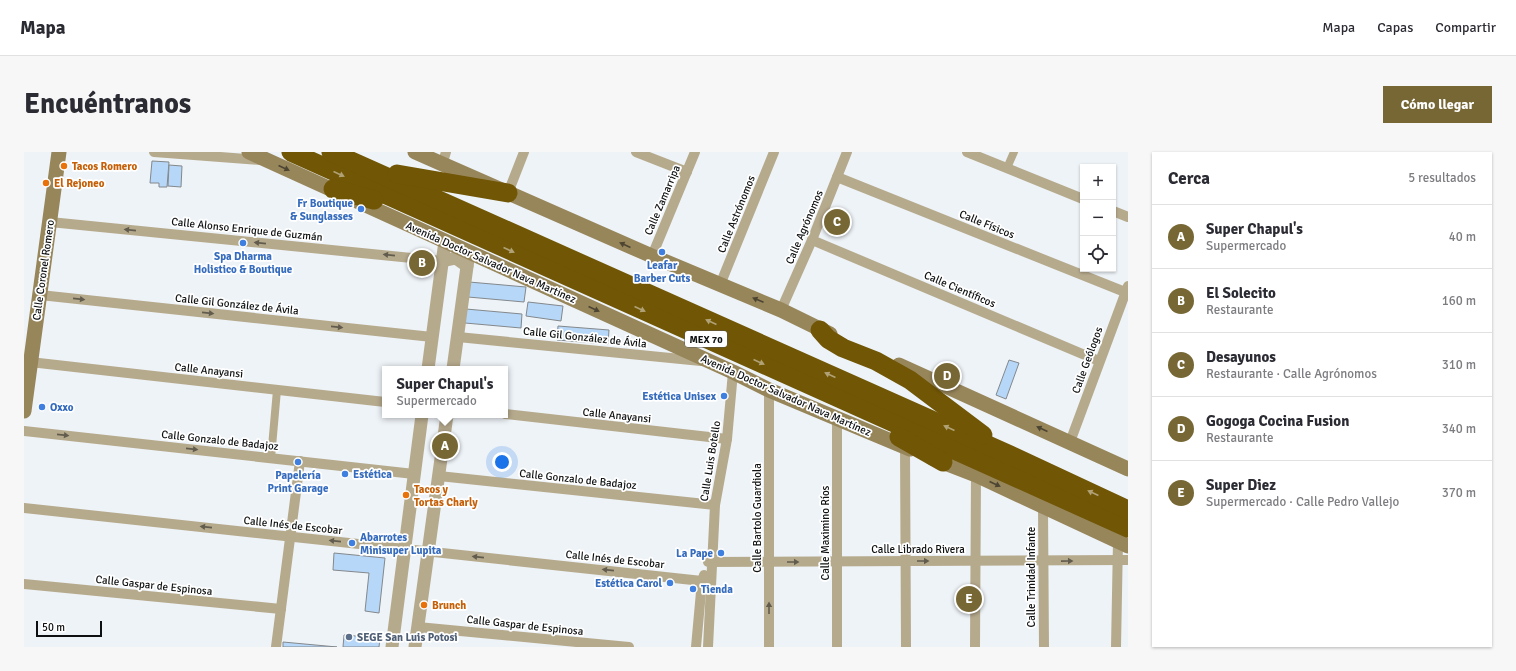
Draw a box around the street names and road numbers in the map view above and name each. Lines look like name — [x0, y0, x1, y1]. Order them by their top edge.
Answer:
street label: Calle Zamarripa — [642, 163, 683, 237]
street label: Calle Astrónomos — [715, 173, 758, 255]
street label: Calle Agrónomos — [783, 188, 826, 266]
street label: Calle Físicos — [957, 207, 1017, 242]
street label: Calle Alonso Enrique de Guzmán — [171, 215, 323, 244]
street label: Calle Coronel Romero — [30, 219, 57, 321]
street label: Avenida Doctor Salvador Nava Martínez — [404, 219, 578, 306]
street label: Calle Científicos — [922, 269, 998, 310]
street label: Calle Gil González de Ávila — [174, 291, 300, 317]
street label: Calle Gil González de Ávila — [522, 324, 648, 350]
street label: Calle Geólogos — [1069, 325, 1106, 395]
road number: MEX 70 — [685, 331, 727, 347]
street label: Avenida Doctor Salvador Nava Martínez — [699, 352, 873, 439]
street label: Calle Anayansi — [174, 360, 244, 381]
street label: Calle Anayansi — [582, 405, 652, 426]
street label: Calle Luis Botello — [698, 420, 723, 502]
street label: Calle Gonzalo de Badajoz — [161, 428, 279, 453]
street label: Calle Bartolo Guardiola — [751, 463, 764, 573]
street label: Calle Gonzalo de Badajoz — [519, 467, 637, 492]
street label: Calle Maximino Ríos — [819, 485, 832, 580]
street label: Calle Inés de Escobar — [243, 514, 343, 537]
street label: Calle Trinidad Infante — [1025, 527, 1038, 627]
street label: Calle Librado Rivera — [871, 543, 965, 556]
street label: Calle Inés de Escobar — [565, 548, 665, 571]
street label: Calle Gaspar de Espinosa — [95, 573, 213, 598]
street label: Calle Gaspar de Espinosa — [466, 613, 584, 638]

